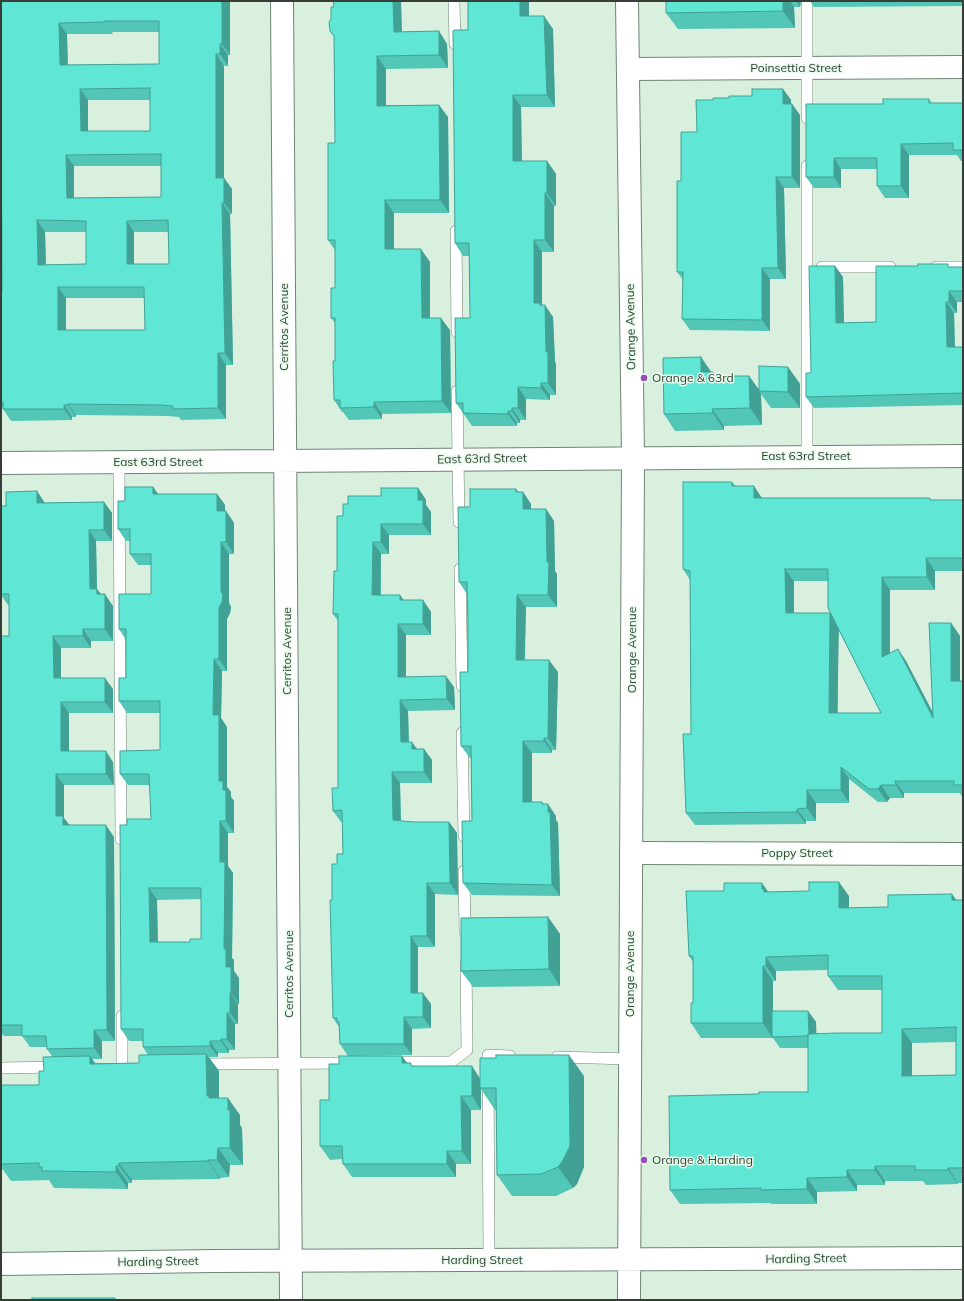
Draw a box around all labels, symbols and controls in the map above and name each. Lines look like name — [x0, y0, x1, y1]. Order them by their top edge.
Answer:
street label: Poinsettia Street — [750, 61, 842, 75]
street label: Cerritos Avenue — [277, 283, 291, 371]
street label: Orange Avenue — [623, 284, 639, 370]
place label: Orange & 63rd — [652, 371, 734, 385]
marker: Orange & 63rd — [639, 373, 649, 383]
street label: East 63rd Street — [761, 449, 851, 463]
street label: East 63rd Street — [437, 451, 527, 467]
street label: East 63rd Street — [113, 455, 203, 469]
street label: Cerritos Avenue — [280, 607, 294, 695]
street label: Orange Avenue — [625, 607, 639, 693]
street label: Poppy Street — [761, 846, 833, 860]
street label: Cerritos Avenue — [282, 930, 296, 1018]
street label: Orange Avenue — [623, 931, 637, 1017]
place label: Orange & Harding — [652, 1153, 753, 1167]
marker: Orange & Harding — [639, 1155, 649, 1165]
street label: Harding Street — [765, 1251, 847, 1267]
street label: Harding Street — [441, 1253, 523, 1267]
street label: Harding Street — [117, 1254, 199, 1270]

